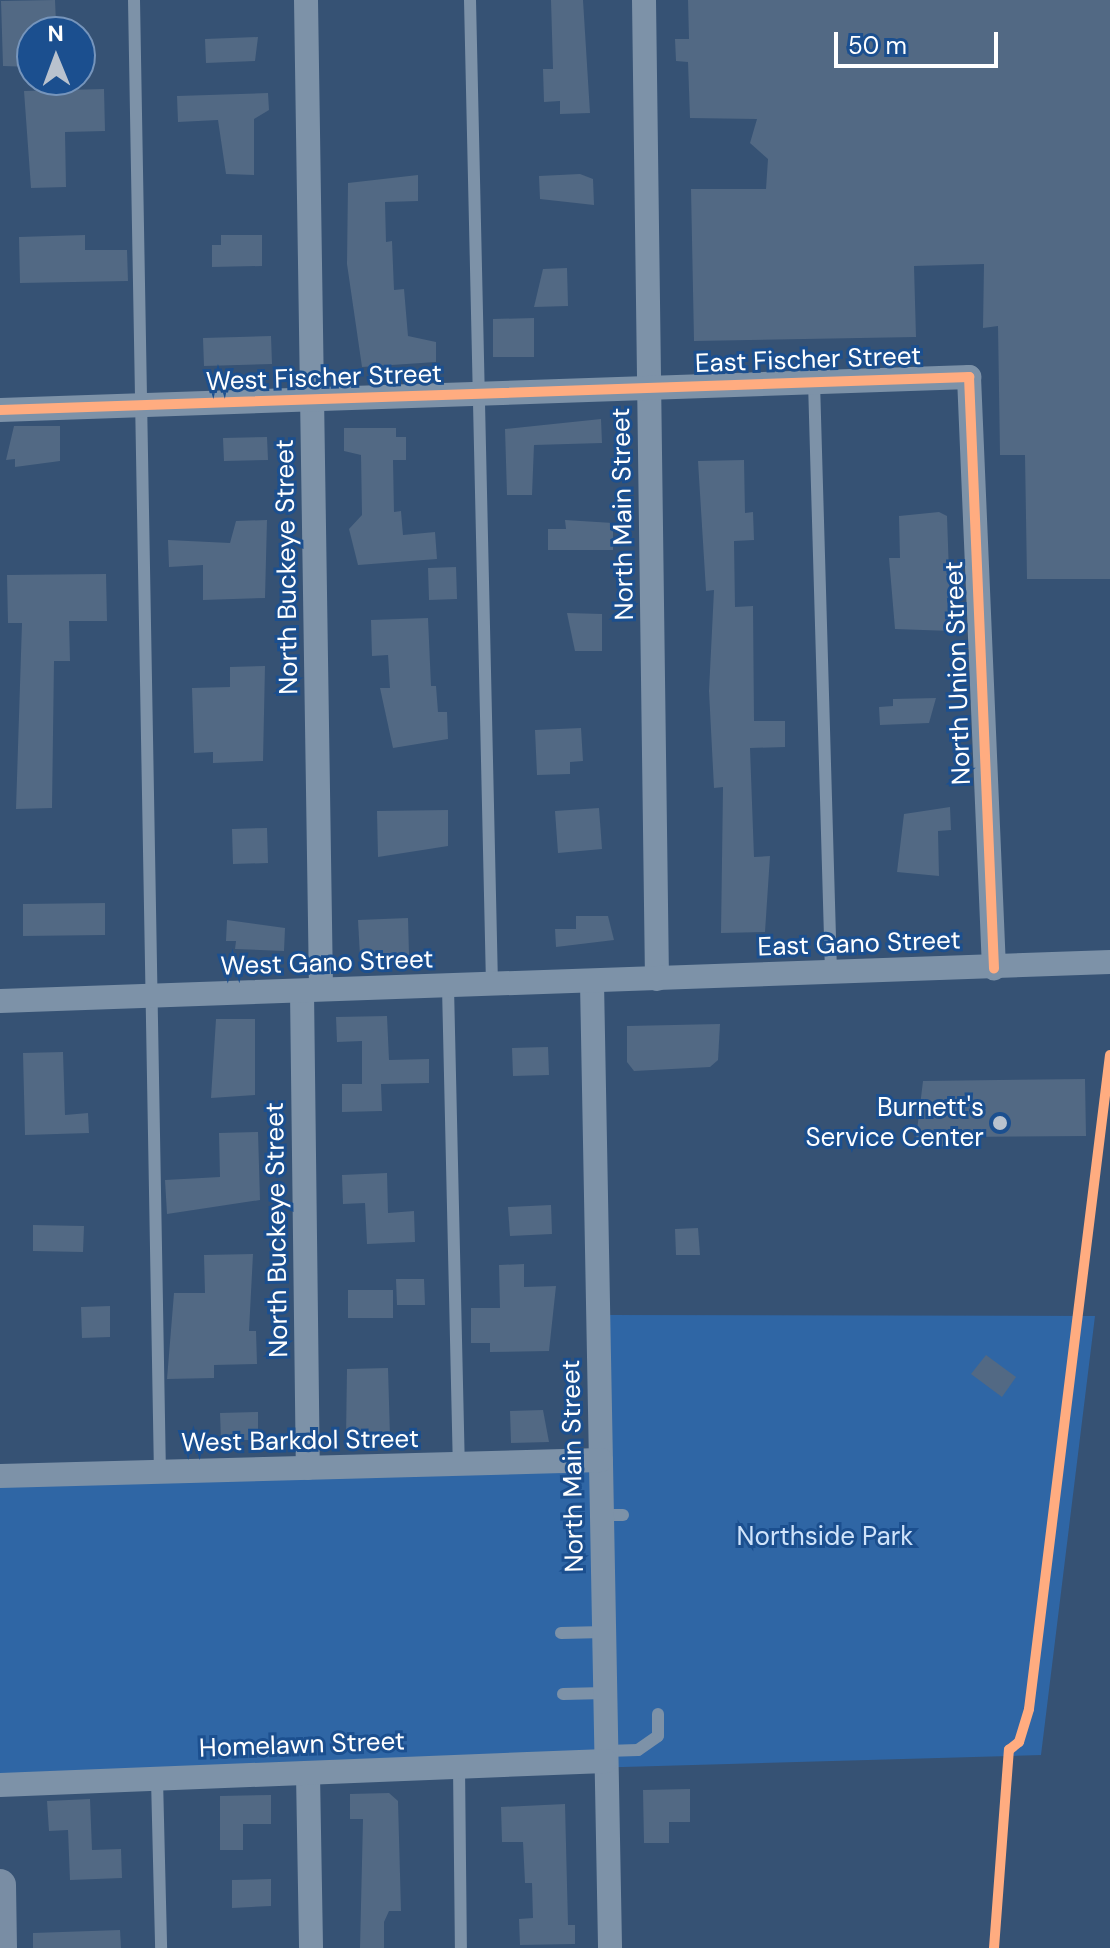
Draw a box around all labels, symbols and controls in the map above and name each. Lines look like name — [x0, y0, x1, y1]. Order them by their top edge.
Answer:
north arrow — [16, 16, 96, 96]
scale bar — [838, 16, 1002, 66]
text: N — [47, 19, 64, 48]
text: 50 m — [848, 30, 907, 61]
street label: East Fischer Street — [694, 340, 922, 380]
street label: West Fischer Street — [205, 358, 443, 398]
street label: North Main Street — [606, 407, 640, 621]
street label: North Buckeye Street — [269, 439, 305, 695]
street label: North Union Street — [938, 560, 978, 786]
street label: East Gano Street — [757, 925, 961, 963]
street label: West Gano Street — [220, 944, 434, 982]
place label: Burnett's Service Center — [805, 1092, 984, 1154]
street label: North Buckeye Street — [259, 1102, 295, 1358]
marker: Burnett's Service Center — [991, 1114, 1009, 1132]
street label: North Main Street — [556, 1359, 590, 1573]
street label: West Barkdol Street — [181, 1423, 419, 1459]
park label: Northside Park — [737, 1521, 913, 1553]
street label: Homelawn Street — [198, 1726, 406, 1764]

